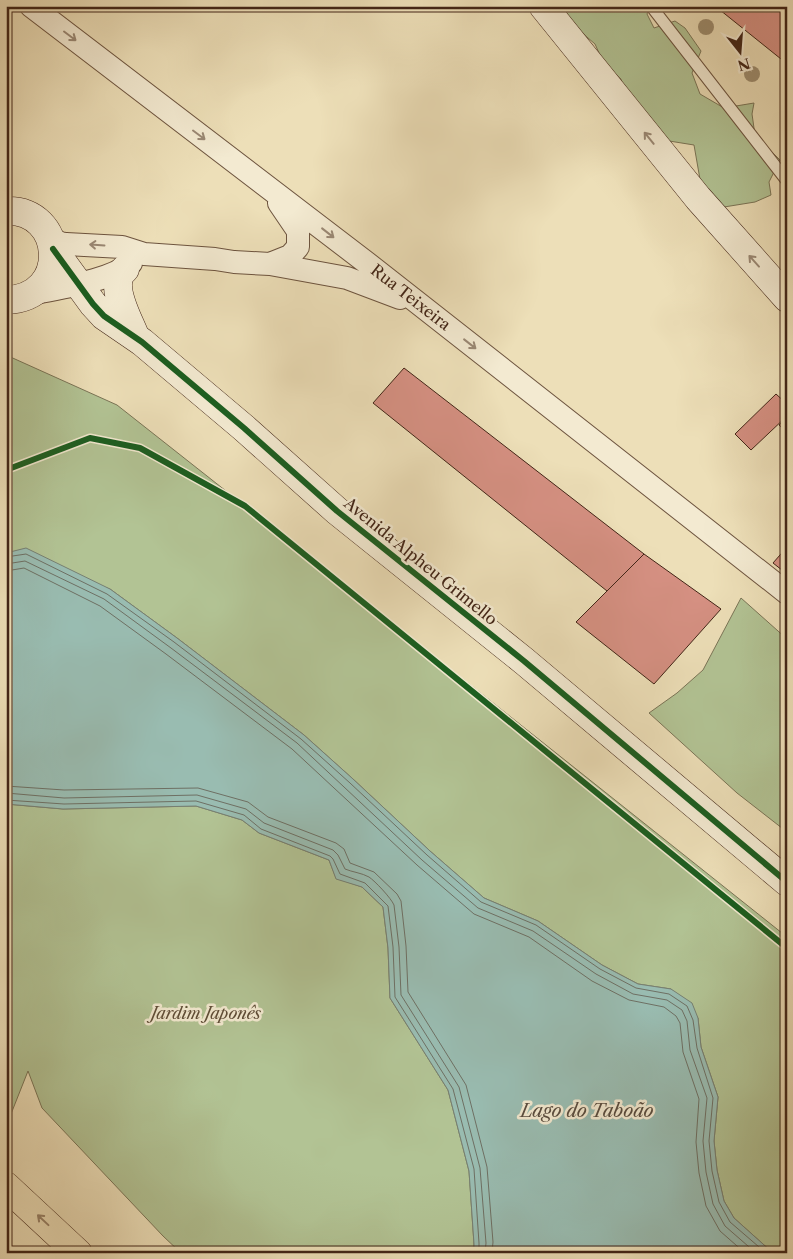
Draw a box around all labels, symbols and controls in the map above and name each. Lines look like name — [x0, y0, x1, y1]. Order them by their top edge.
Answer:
north arrow — [716, 28, 766, 78]
one-way arrow — [63, 31, 77, 41]
text: N — [735, 54, 752, 75]
one-way arrow — [192, 129, 205, 140]
one-way arrow — [643, 132, 654, 145]
one-way arrow — [321, 228, 334, 239]
one-way arrow — [89, 240, 105, 250]
one-way arrow — [748, 255, 760, 268]
street label: Rua Teixeira — [367, 260, 455, 335]
one-way arrow — [463, 339, 476, 350]
street label: Avenida Alpheu Grimello — [339, 492, 502, 629]
park label: Jardim Japonês — [146, 1003, 261, 1023]
water label: Lago do Taboão — [519, 1100, 654, 1122]
one-way arrow — [36, 1214, 49, 1226]

